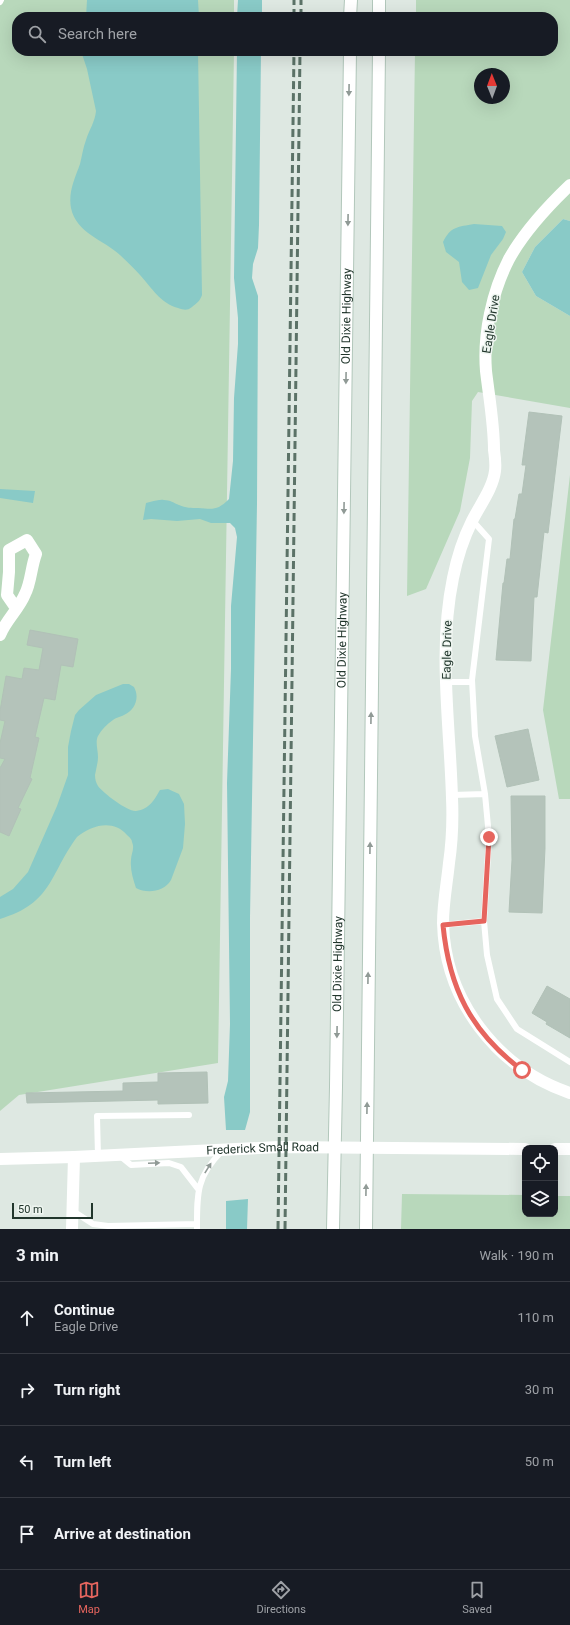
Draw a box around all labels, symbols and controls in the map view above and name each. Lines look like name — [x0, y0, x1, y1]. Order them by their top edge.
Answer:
search box — [12, 12, 558, 56]
icon: search — [26, 23, 48, 45]
text: Search here — [58, 25, 137, 43]
north arrow — [474, 68, 510, 104]
one-way arrow — [346, 84, 352, 97]
one-way arrow — [345, 214, 351, 227]
street label: Old Dixie Highway — [339, 268, 354, 364]
street label: Eagle Drive — [479, 294, 503, 354]
one-way arrow — [343, 372, 349, 385]
one-way arrow — [341, 502, 347, 515]
street label: Old Dixie Highway — [334, 592, 350, 688]
street label: Eagle Drive — [439, 620, 455, 680]
one-way arrow — [368, 711, 374, 724]
route end — [480, 828, 498, 846]
one-way arrow — [367, 841, 373, 854]
street label: Old Dixie Highway — [330, 916, 345, 1012]
one-way arrow — [365, 971, 371, 984]
one-way arrow — [334, 1026, 340, 1039]
route start — [513, 1061, 531, 1079]
one-way arrow — [364, 1101, 370, 1114]
street label: Frederick Small Road — [206, 1140, 319, 1158]
map controls — [522, 1145, 558, 1217]
button: locate — [522, 1145, 558, 1181]
one-way arrow — [148, 1160, 160, 1167]
one-way arrow — [205, 1162, 212, 1174]
button: layers — [522, 1181, 558, 1217]
one-way arrow — [363, 1183, 369, 1196]
scale bar — [12, 1201, 93, 1220]
text: 50 m — [18, 1203, 43, 1216]
text: 3 min — [16, 1245, 59, 1265]
text: Walk · 190 m — [479, 1248, 554, 1263]
text: Continue — [54, 1301, 115, 1319]
icon: ahead — [16, 1307, 38, 1329]
text: 110 m — [517, 1310, 554, 1325]
text: Eagle Drive — [54, 1319, 118, 1334]
icon: right — [16, 1379, 38, 1401]
text: Turn right — [54, 1381, 120, 1399]
text: 30 m — [525, 1382, 554, 1397]
icon: left — [16, 1451, 38, 1473]
text: Turn left — [54, 1453, 111, 1471]
text: 50 m — [525, 1454, 554, 1469]
icon: arrive — [16, 1523, 38, 1545]
text: Arrive at destination — [54, 1525, 191, 1543]
tab: Map — [78, 1579, 100, 1616]
tab: Directions — [256, 1579, 306, 1616]
tab: Saved — [462, 1579, 492, 1616]

